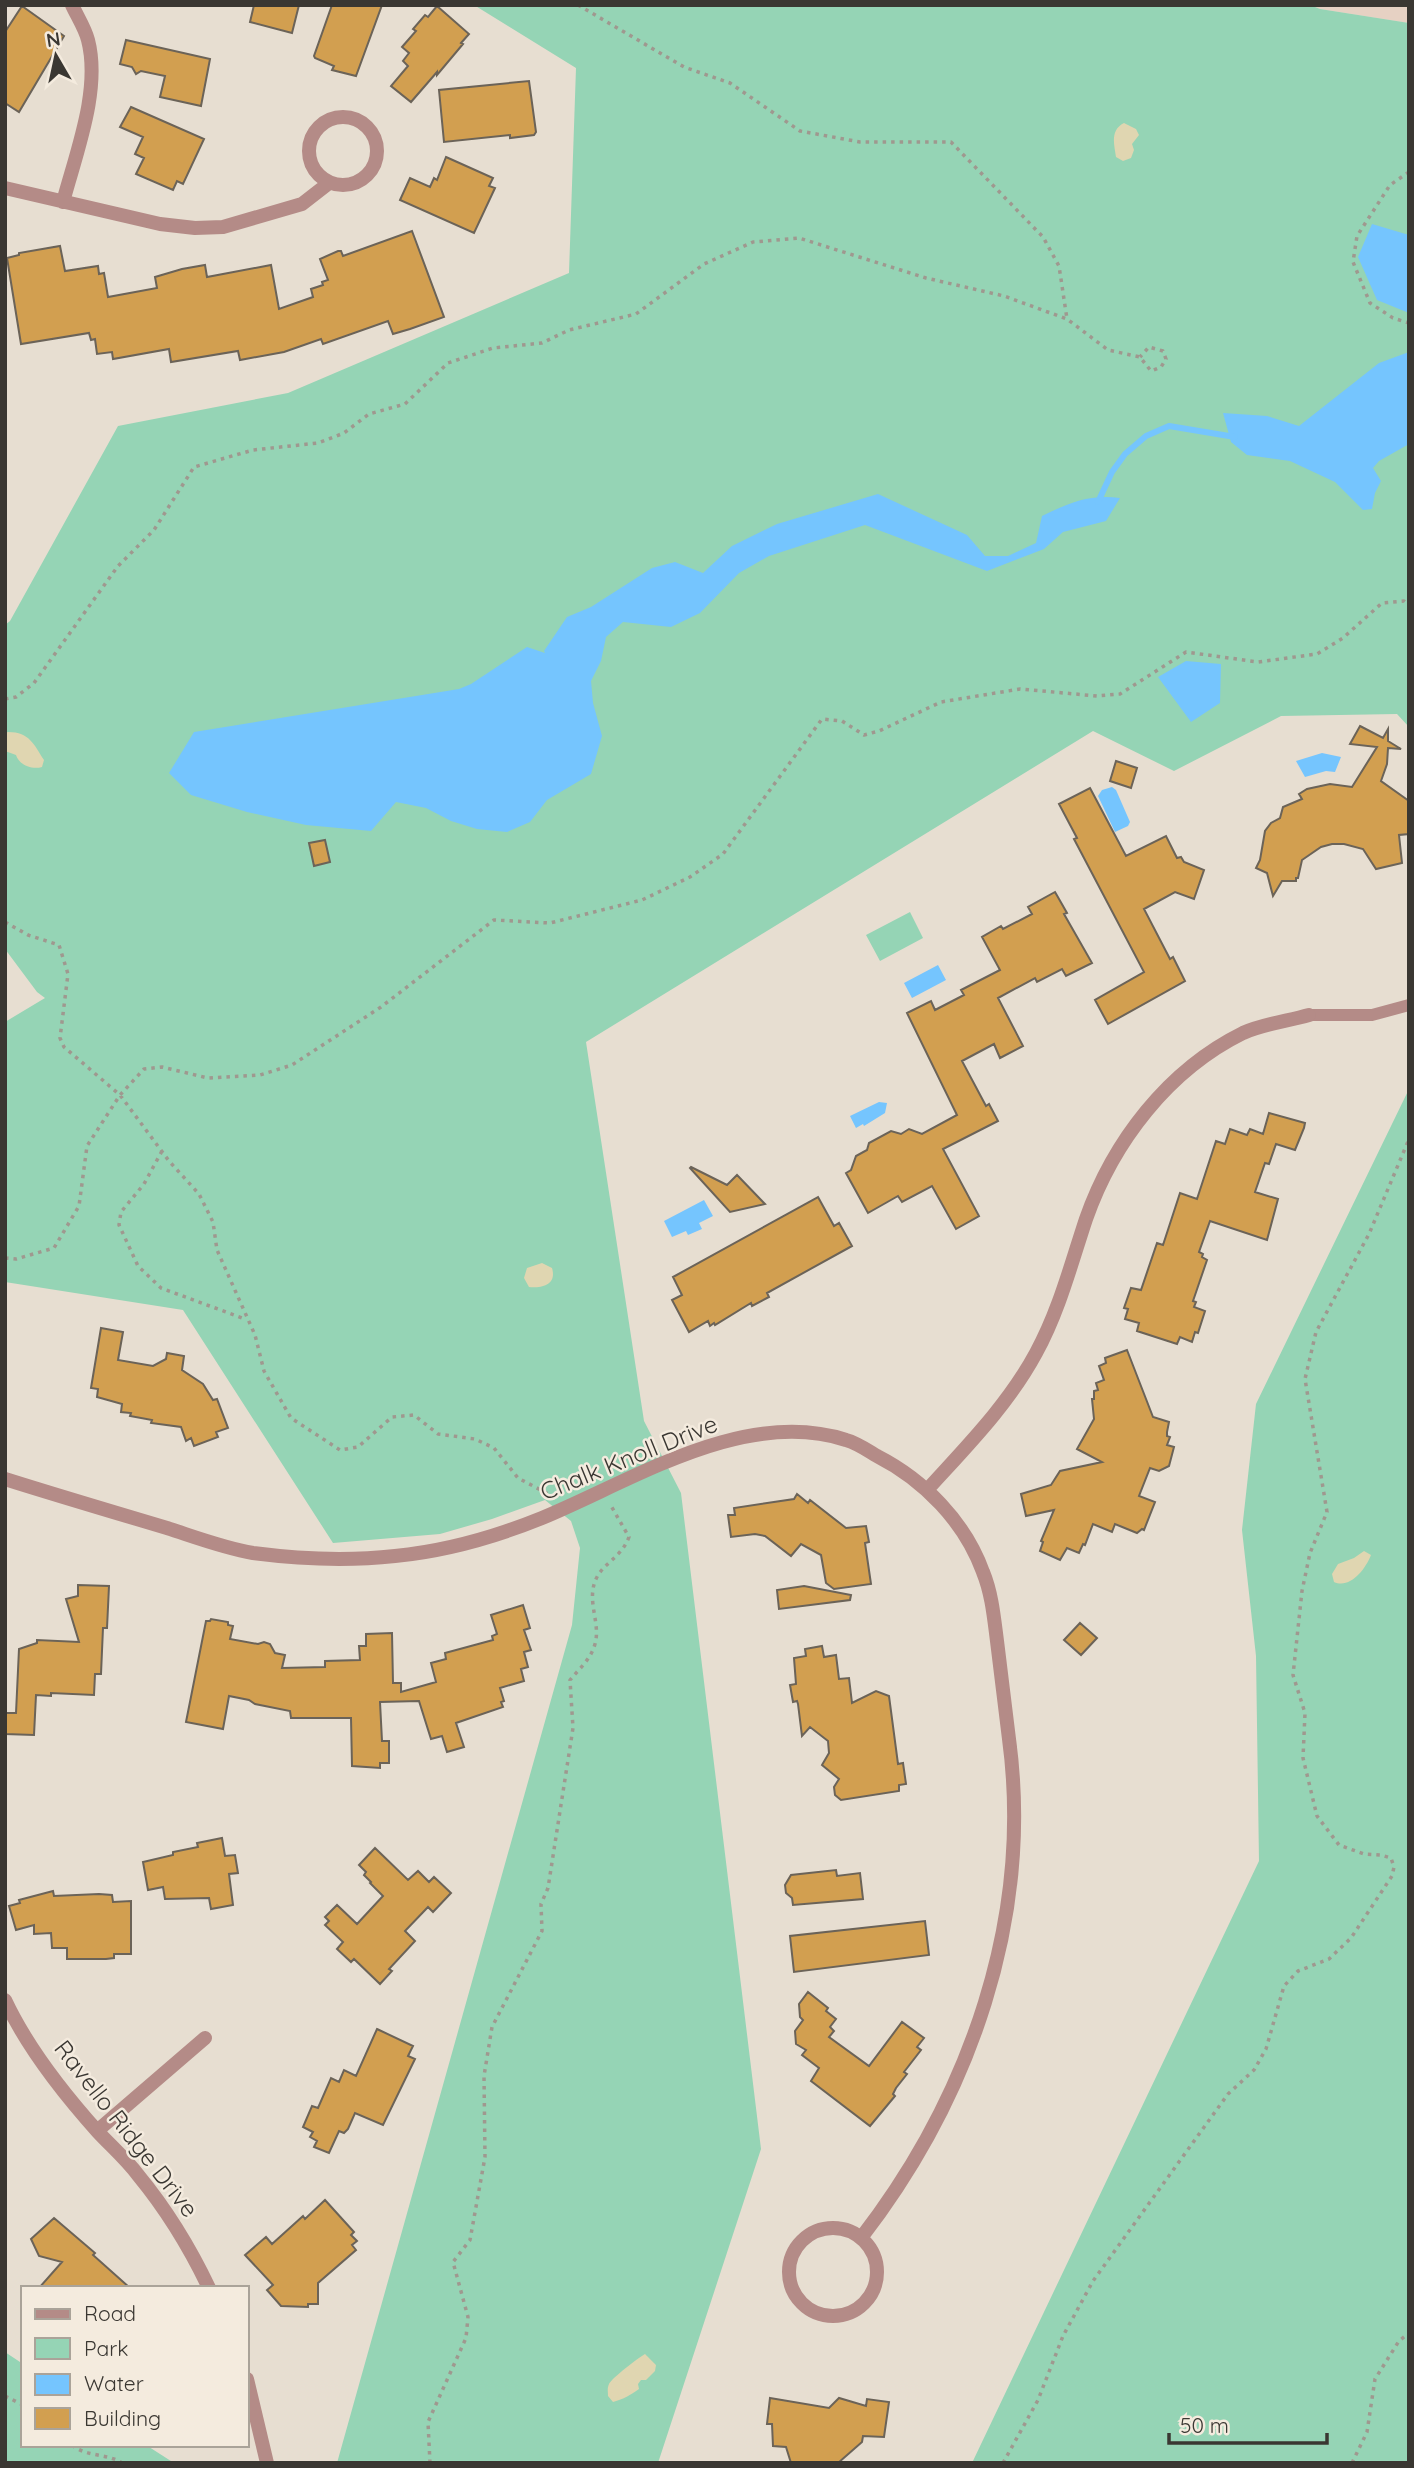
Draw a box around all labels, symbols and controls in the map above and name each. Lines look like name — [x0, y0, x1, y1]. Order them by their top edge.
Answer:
north arrow — [21, 21, 91, 91]
text: N — [45, 26, 62, 52]
street label: Chalk Knoll Drive — [536, 1408, 722, 1506]
street label: Ravello Ridge Drive — [48, 2034, 205, 2223]
legend — [21, 2286, 248, 2447]
text: Road — [84, 2300, 136, 2326]
text: Park — [84, 2335, 128, 2361]
text: Water — [84, 2370, 144, 2396]
scale bar — [1169, 2402, 1326, 2446]
text: Building — [84, 2405, 161, 2431]
text: 50 m — [1180, 2412, 1229, 2438]

